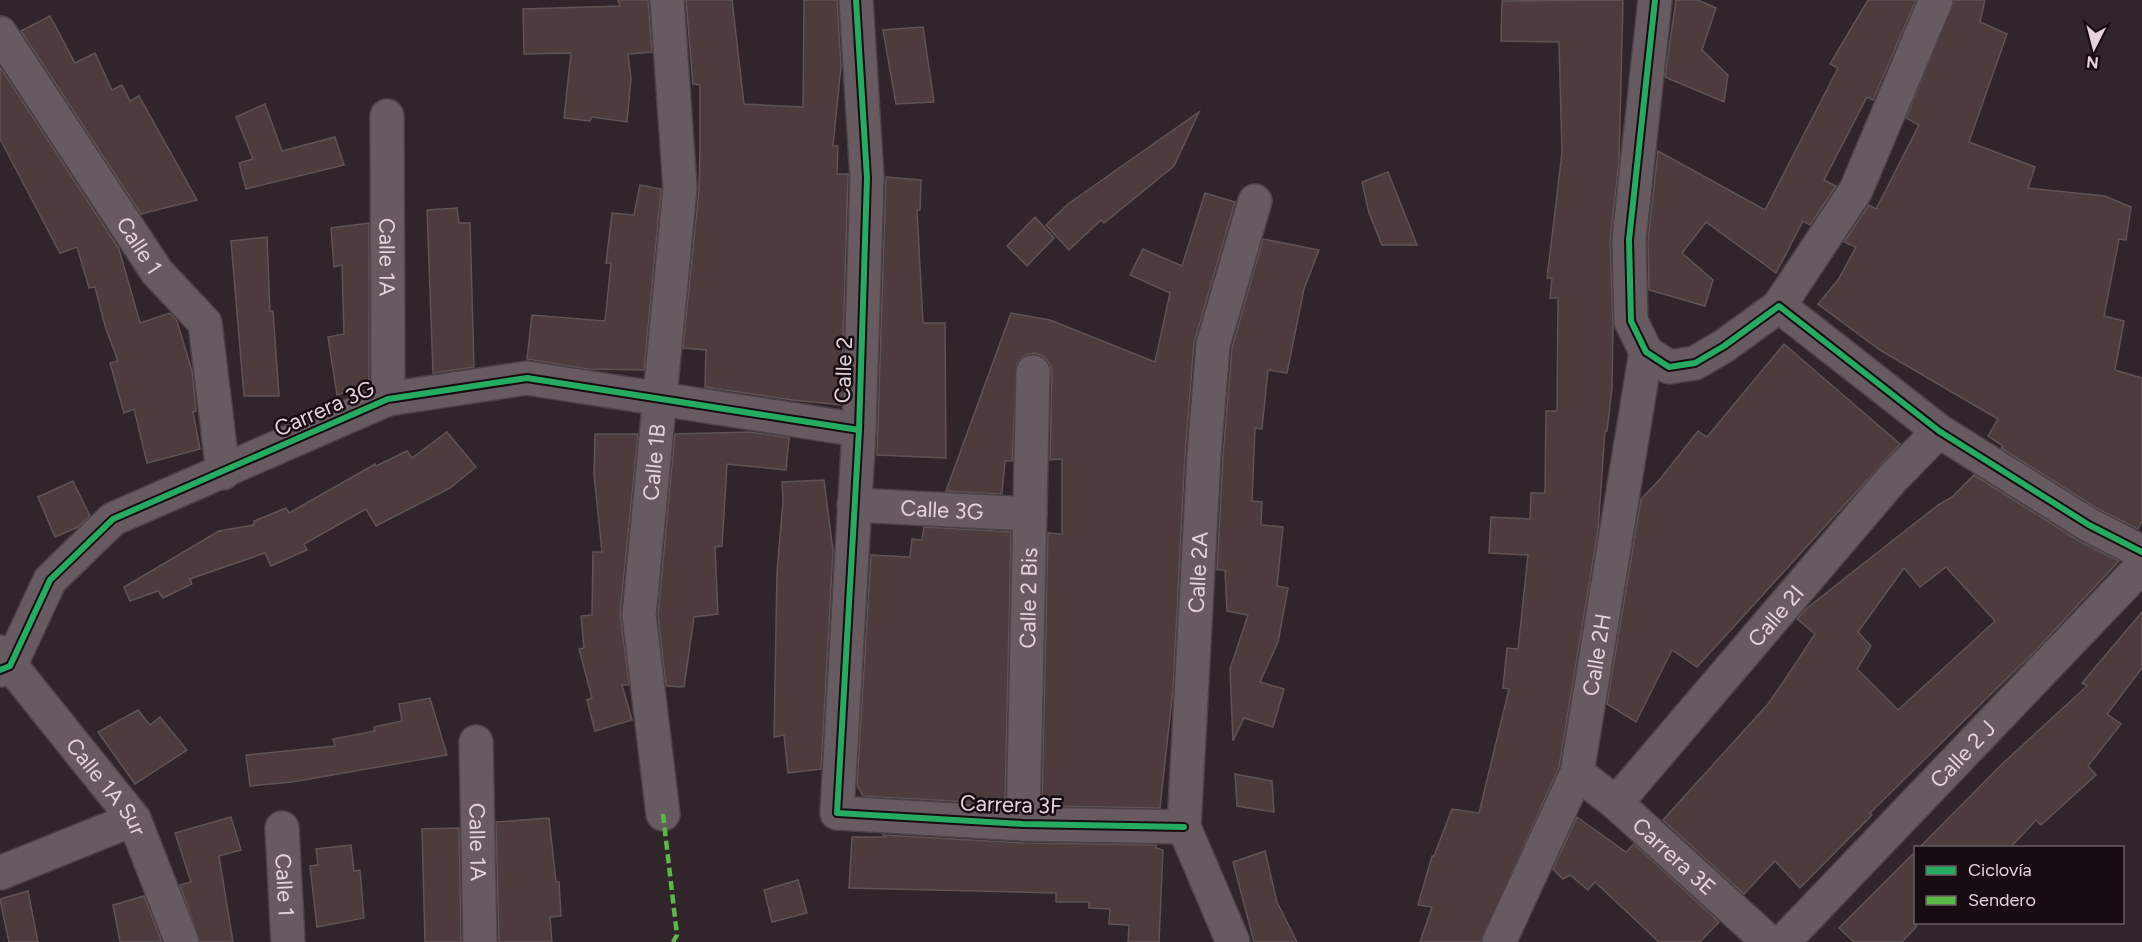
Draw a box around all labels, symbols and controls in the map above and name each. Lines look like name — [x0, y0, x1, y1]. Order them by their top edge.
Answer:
north arrow — [2064, 18, 2124, 78]
text: N — [2085, 52, 2100, 73]
street label: Calle 1 — [110, 212, 168, 279]
street label: Calle 1A — [373, 218, 401, 296]
street label: Calle 2 — [829, 336, 858, 404]
street label: Carrera 3G — [270, 374, 378, 442]
street label: Calle 1B — [637, 423, 671, 502]
street label: Calle 3G — [900, 494, 984, 526]
street label: Calle 2A — [1183, 531, 1214, 614]
street label: Calle 2 Bis — [1014, 547, 1043, 649]
street label: Calle 2I — [1742, 580, 1810, 652]
street label: Calle 2H — [1577, 612, 1617, 698]
street label: Calle 2 J — [1924, 715, 2001, 794]
street label: Calle 1A Sur — [60, 732, 152, 840]
street label: Carrera 3F — [960, 789, 1062, 820]
street label: Calle 1A — [463, 803, 492, 881]
street label: Carrera 3E — [1627, 812, 1721, 901]
legend — [1914, 846, 2124, 924]
street label: Calle 1 — [269, 853, 300, 917]
text: Ciclovía — [1968, 859, 2032, 881]
text: Sendero — [1968, 889, 2036, 911]

